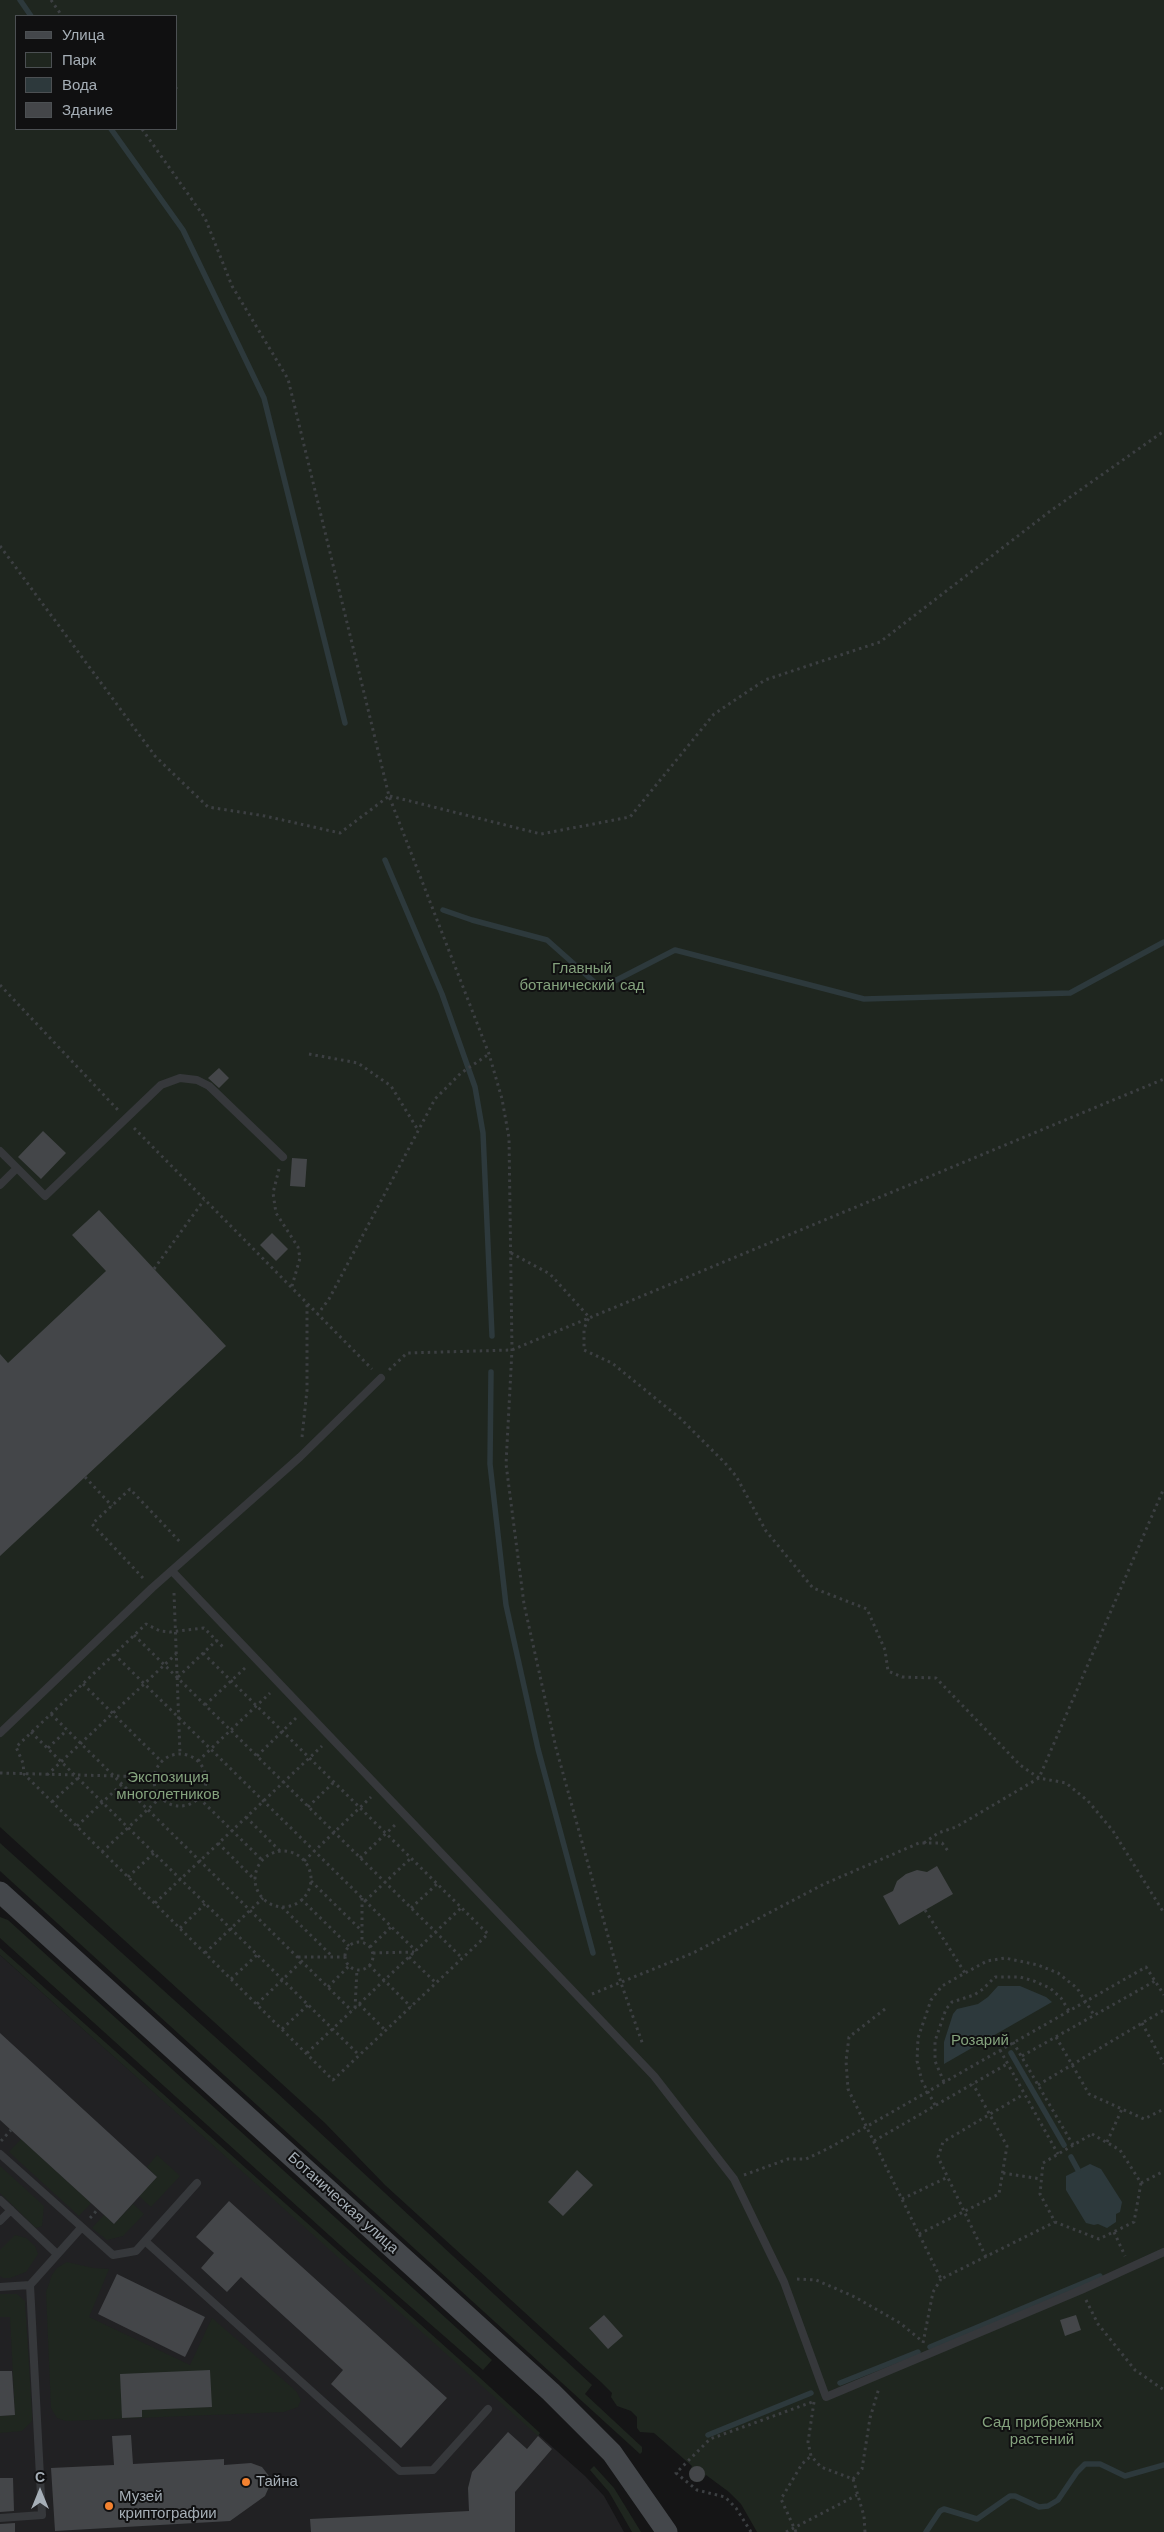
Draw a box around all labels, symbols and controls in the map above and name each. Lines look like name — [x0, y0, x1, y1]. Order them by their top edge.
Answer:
legend — [15, 15, 178, 130]
text: Улица — [62, 26, 105, 44]
text: Парк — [62, 51, 96, 69]
text: Вода — [62, 76, 97, 94]
text: Здание — [62, 101, 113, 119]
park label: Главный ботанический сад — [520, 960, 644, 995]
park label: Экспозиция многолетников — [116, 1769, 220, 1804]
park label: Розарий — [951, 2032, 1009, 2050]
street label: Ботаническая улица — [284, 2148, 402, 2258]
park label: Сад прибрежных растений — [982, 2414, 1102, 2449]
north arrow — [15, 2467, 65, 2517]
text: С — [35, 2469, 45, 2485]
place label: Тайна — [256, 2473, 298, 2491]
marker: Тайна — [240, 2476, 252, 2488]
place label: Музей криптографии — [119, 2488, 217, 2523]
marker: Музей криптографии — [103, 2500, 115, 2512]

